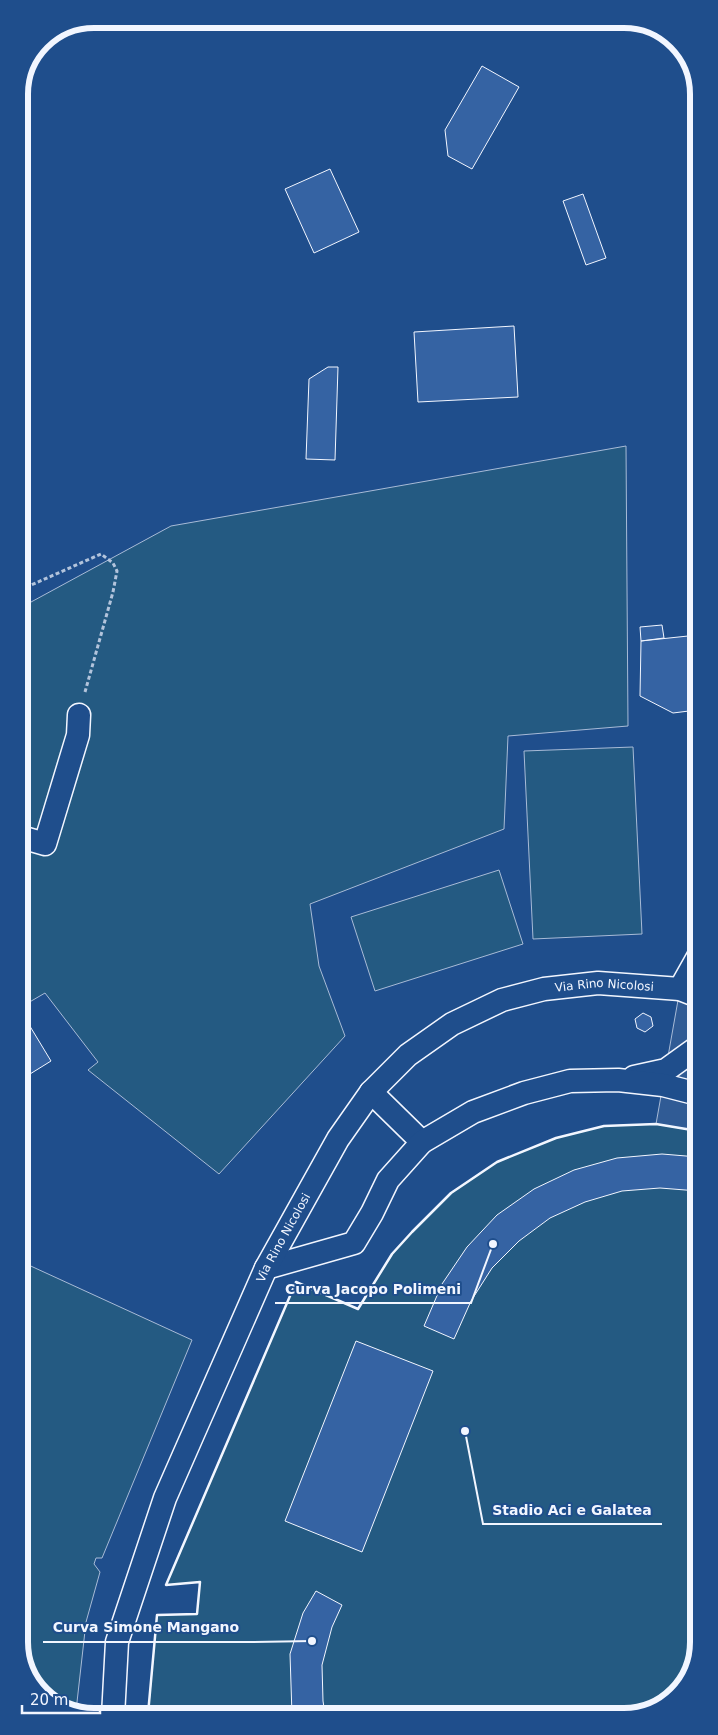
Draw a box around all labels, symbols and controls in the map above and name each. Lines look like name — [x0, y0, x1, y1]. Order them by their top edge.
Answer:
street label: Via Rino Nicolosi — [554, 976, 655, 995]
street label: Via Rino Nicolosi — [254, 1191, 313, 1284]
callout: Curva Jacopo Polimeni — [275, 1274, 471, 1303]
text: Curva Jacopo Polimeni — [285, 1281, 461, 1297]
callout: Stadio Aci e Galatea — [483, 1495, 662, 1524]
text: Stadio Aci e Galatea — [492, 1502, 652, 1518]
callout: Curva Simone Mangano — [43, 1613, 250, 1642]
text: Curva Simone Mangano — [53, 1619, 240, 1635]
scale bar — [22, 1682, 100, 1714]
text: 20 m — [30, 1691, 68, 1709]

